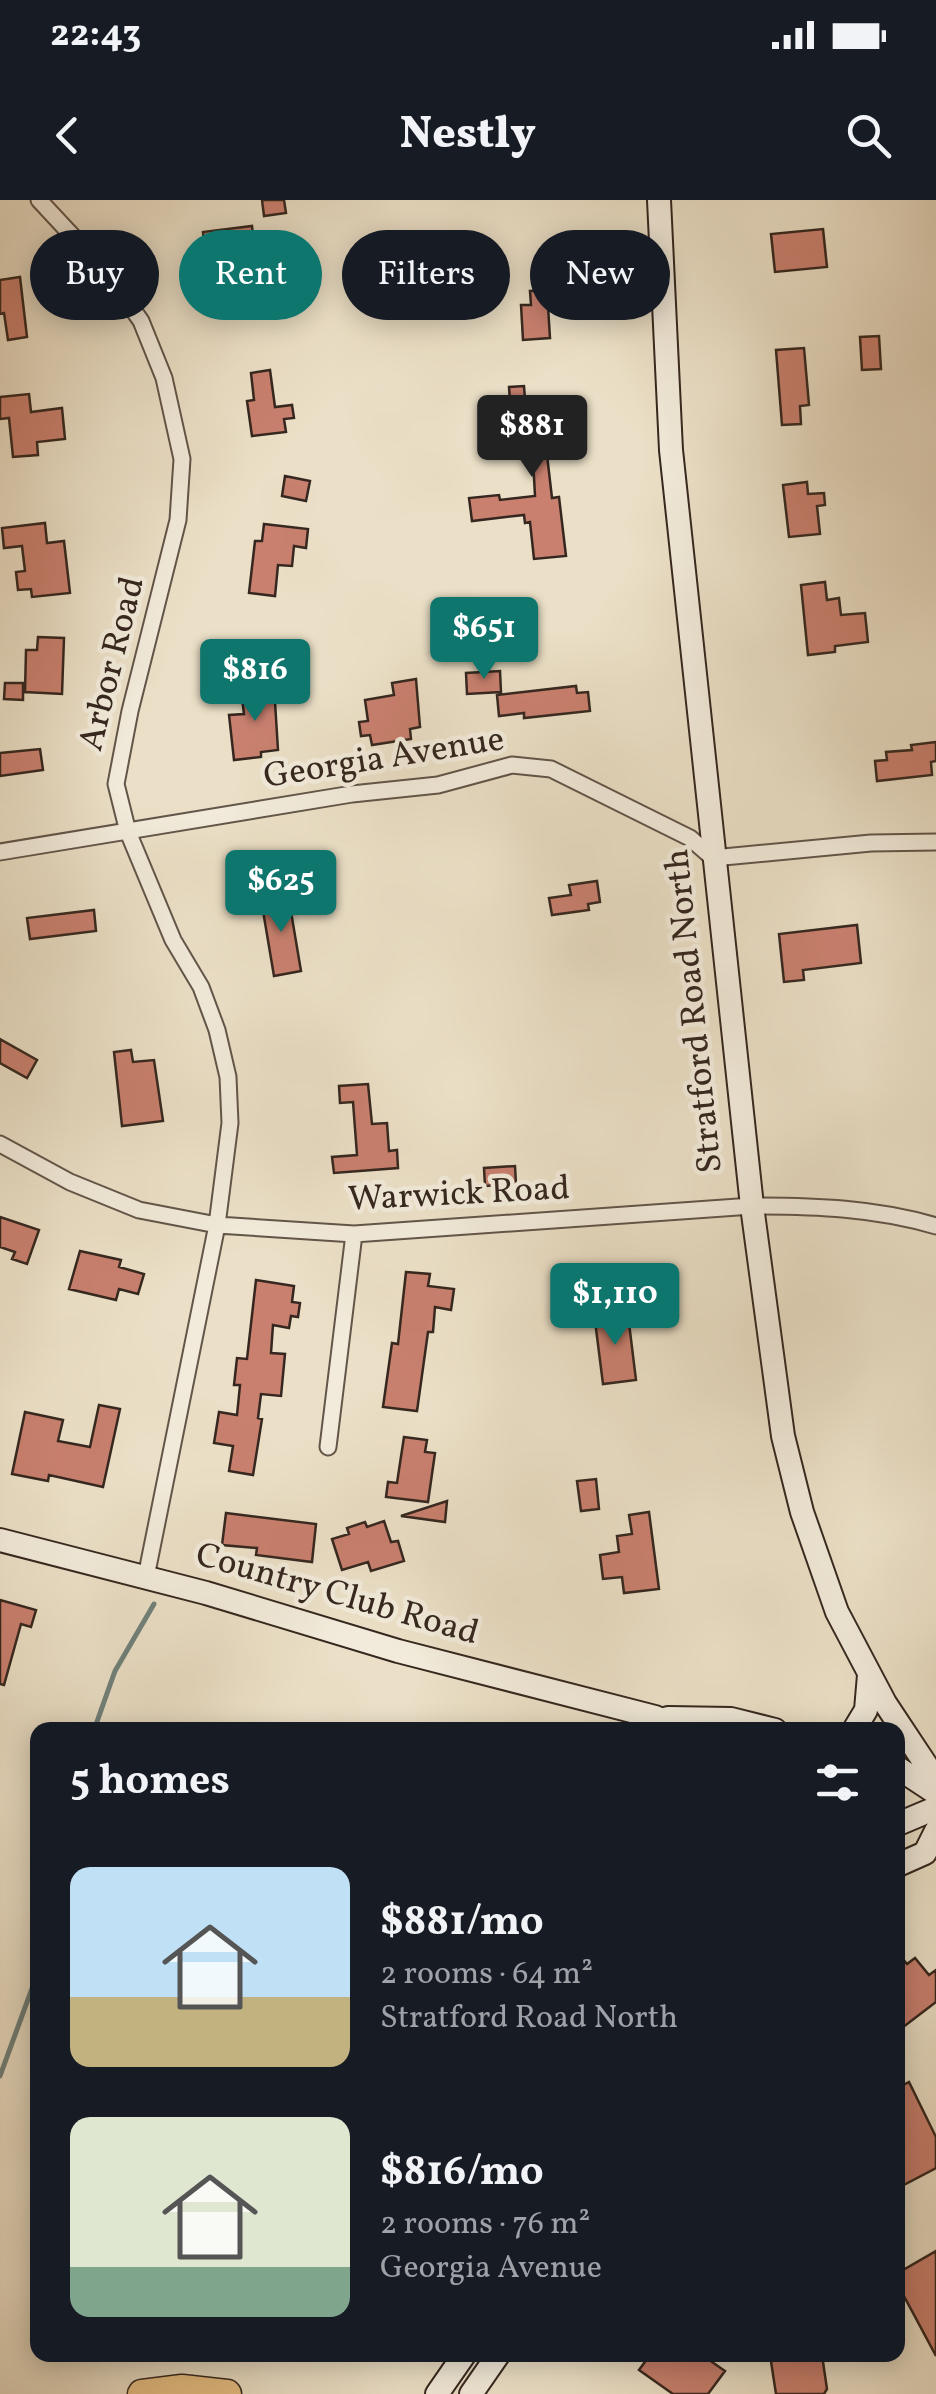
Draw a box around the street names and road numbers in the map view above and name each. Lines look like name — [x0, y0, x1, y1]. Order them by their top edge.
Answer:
street label: Arbor Road — [68, 572, 158, 756]
street label: Georgia Avenue — [260, 716, 508, 802]
street label: Stratford Road North — [654, 846, 736, 1176]
street label: Warwick Road — [347, 1165, 571, 1225]
street label: Country Club Road — [190, 1532, 484, 1658]

